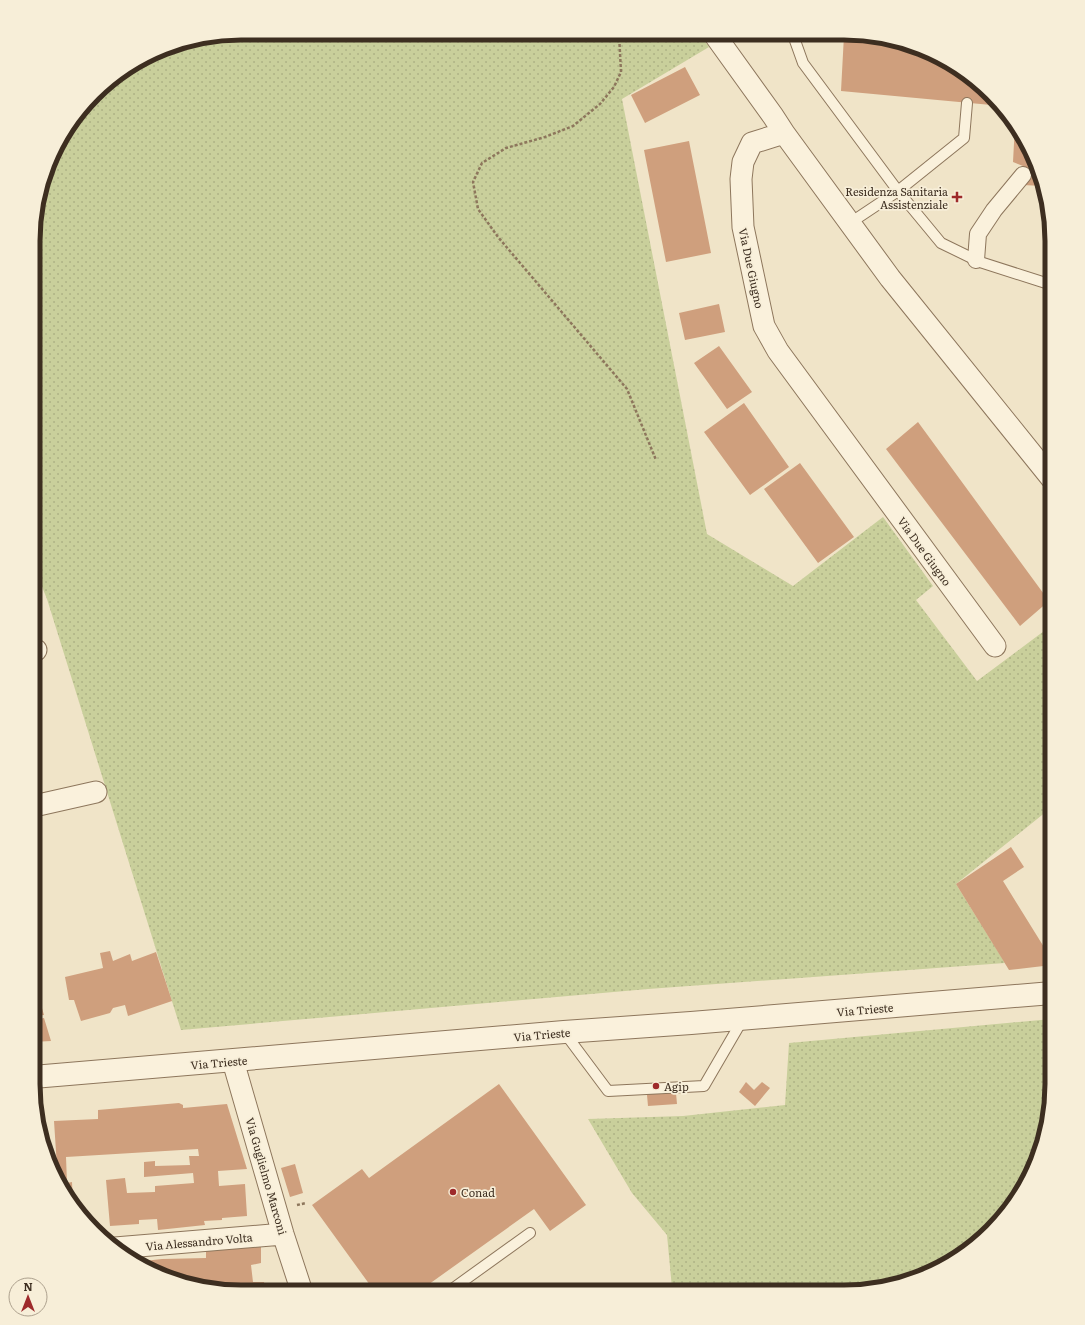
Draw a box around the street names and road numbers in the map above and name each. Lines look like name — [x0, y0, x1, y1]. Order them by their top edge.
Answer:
street label: Via Due Giugno — [736, 226, 768, 310]
street label: Via Due Giugno — [894, 513, 956, 589]
street label: Via Trieste — [836, 999, 894, 1019]
street label: Via Trieste — [513, 1024, 571, 1044]
street label: Via Trieste — [190, 1052, 248, 1072]
street label: Via Guglielmo Marconi — [243, 1116, 291, 1237]
street label: Via Alessandro Volta — [145, 1228, 253, 1254]

